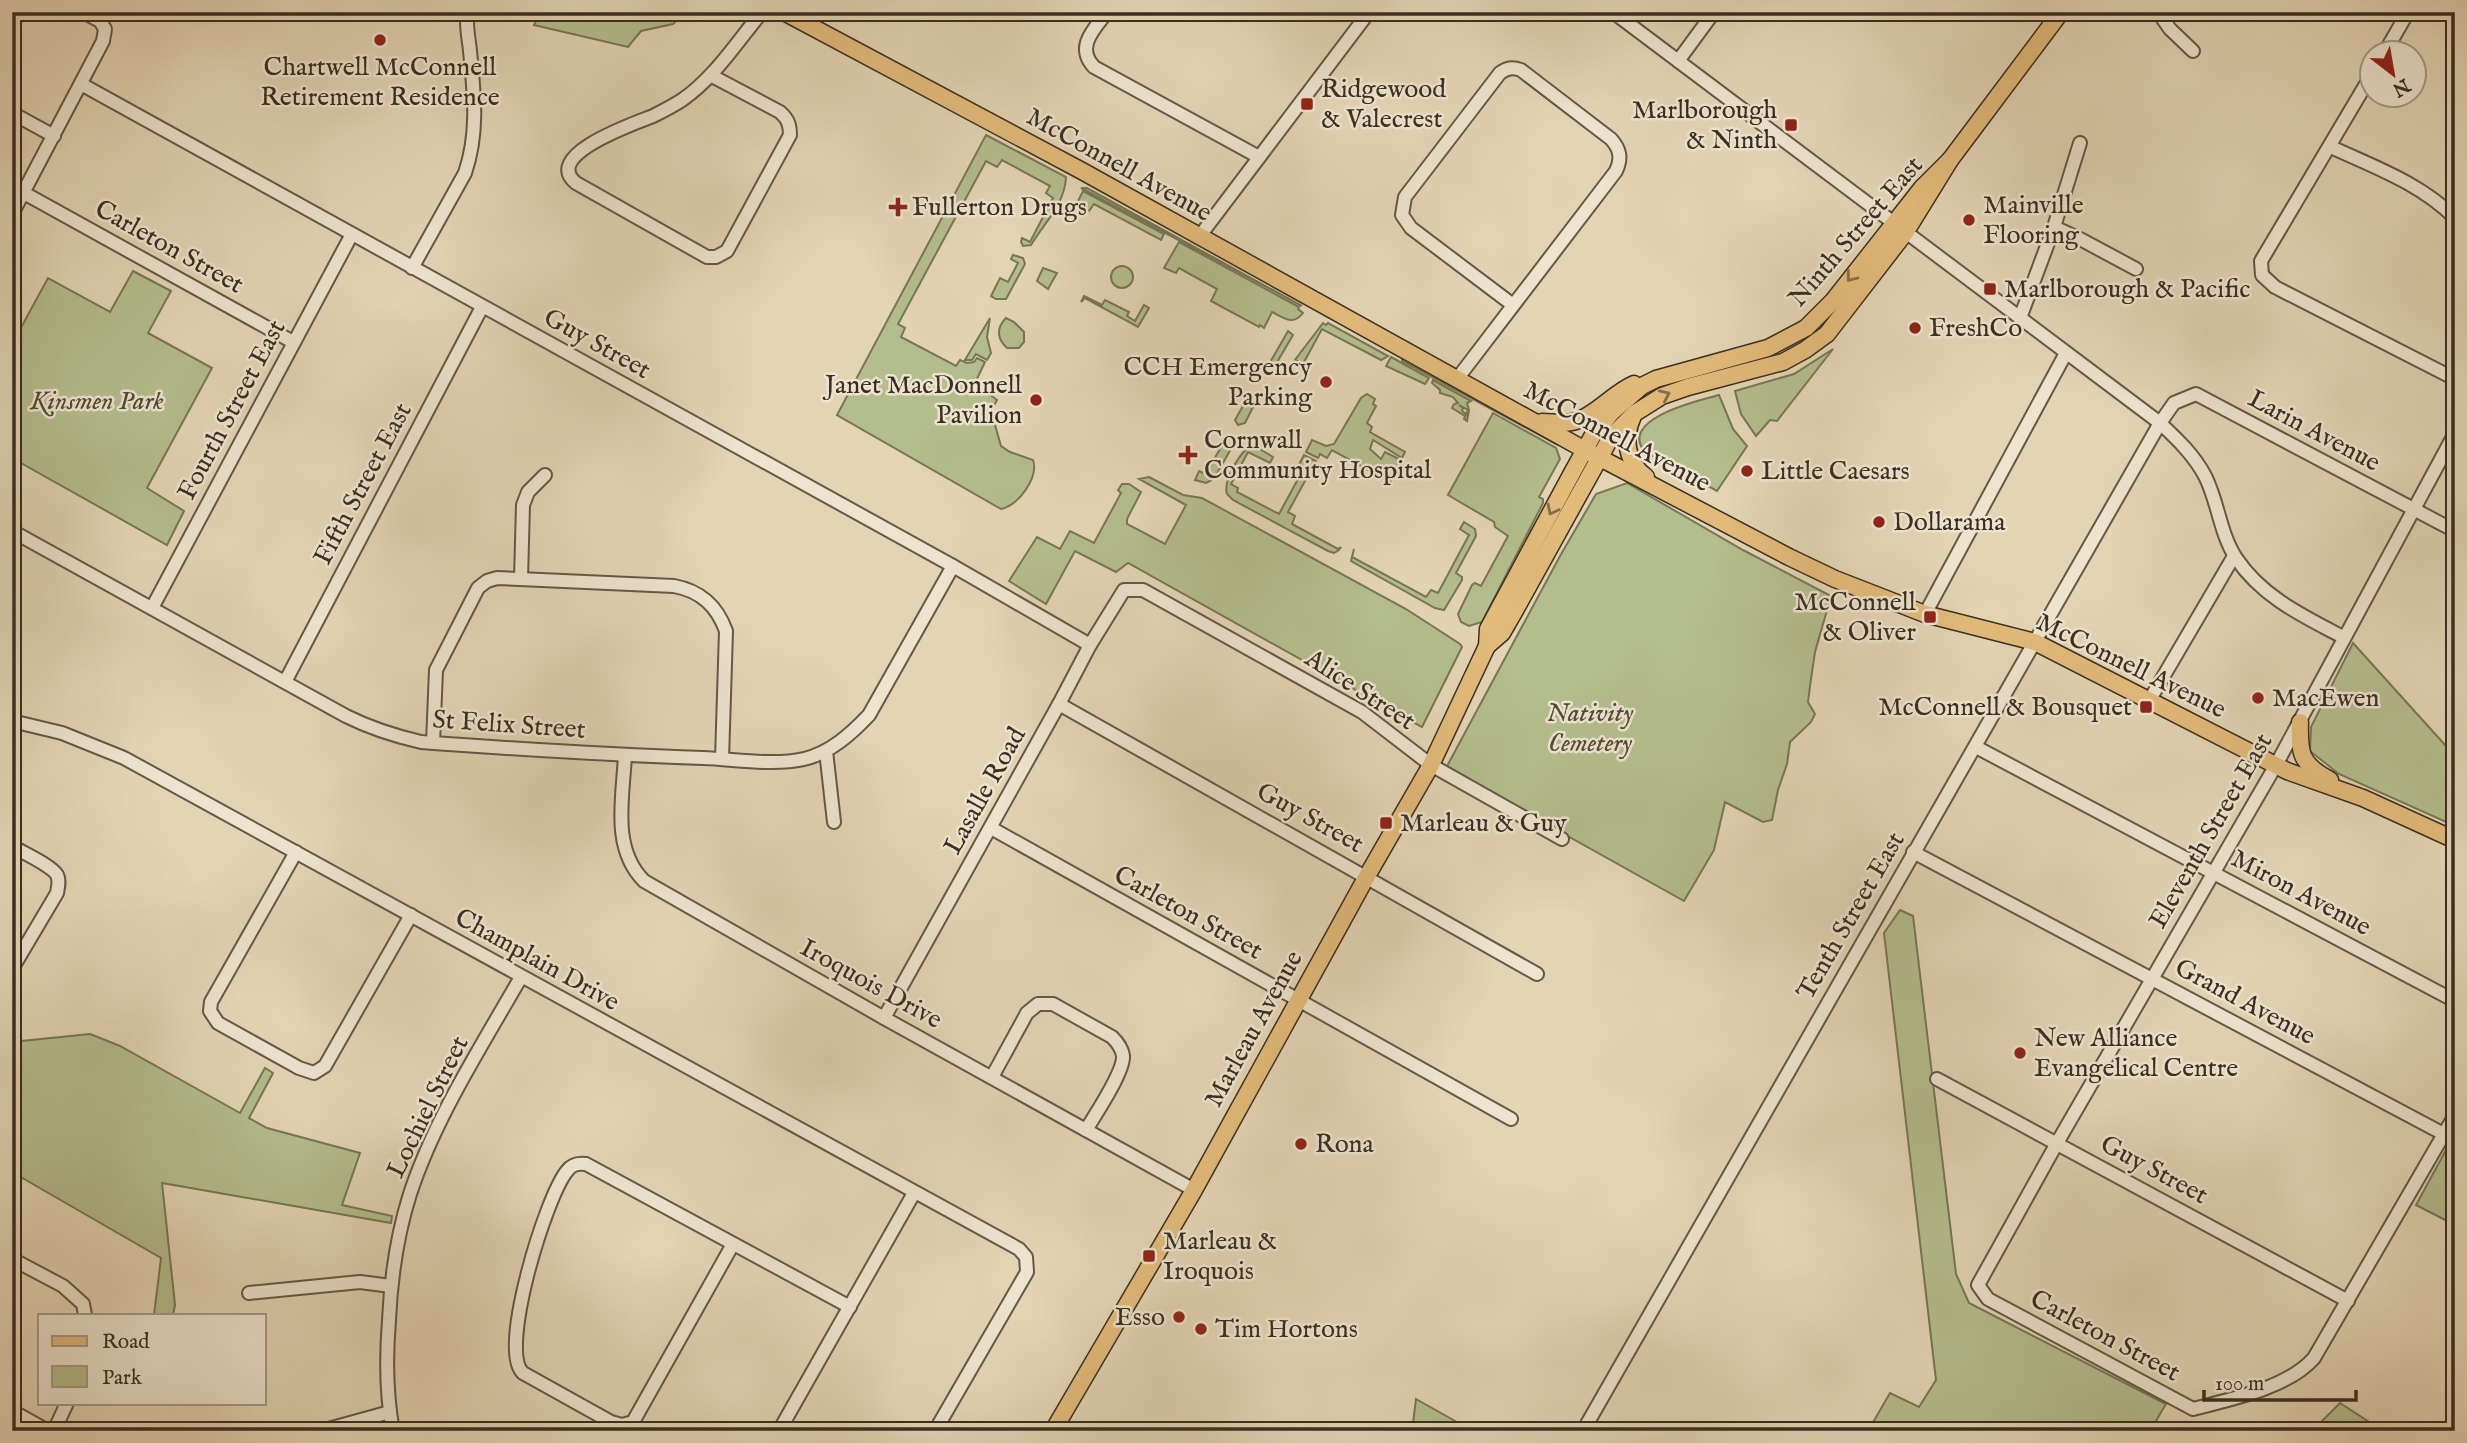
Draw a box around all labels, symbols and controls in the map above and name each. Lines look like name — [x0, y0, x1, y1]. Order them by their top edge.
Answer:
marker: Chartwell McConnell Retirement Residence — [372, 32, 388, 48]
north arrow — [2358, 38, 2428, 108]
place label: Chartwell McConnell Retirement Residence — [260, 51, 500, 114]
text: N — [2387, 72, 2415, 102]
place label: Ridgewood & Valecrest — [1321, 73, 1446, 136]
place label: Marlborough & Ninth — [1632, 94, 1777, 157]
marker: Ridgewood & Valecrest — [1299, 96, 1315, 112]
street label: McConnell Avenue — [1020, 100, 1218, 230]
marker: Marlborough & Ninth — [1783, 117, 1799, 133]
street label: Ninth Street East — [1782, 150, 1931, 314]
place label: Mainville Flooring — [1983, 189, 2084, 252]
place label: Fullerton Drugs — [912, 191, 1087, 224]
street label: Carleton Street — [89, 193, 249, 302]
marker: Fullerton Drugs — [890, 199, 906, 215]
marker: Mainville Flooring — [1961, 212, 1977, 228]
one-way arrow — [1847, 269, 1860, 282]
place label: Marlborough & Pacific — [2004, 273, 2251, 306]
marker: Marlborough & Pacific — [1982, 281, 1998, 297]
street label: Guy Street — [538, 301, 656, 387]
place label: FreshCo — [1929, 312, 2022, 345]
street label: Fourth Street East — [171, 314, 293, 506]
marker: FreshCo — [1907, 320, 1923, 336]
place label: CCH Emergency Parking — [1123, 351, 1313, 414]
place label: Janet MacDonnell Pavilion — [822, 369, 1023, 432]
marker: CCH Emergency Parking — [1318, 374, 1334, 390]
street label: McConnell Avenue — [1518, 374, 1716, 500]
street label: Larin Avenue — [2242, 382, 2386, 480]
park label: Kinsmen Park — [29, 385, 164, 418]
one-way arrow — [1658, 389, 1671, 403]
marker: Janet MacDonnell Pavilion — [1028, 392, 1044, 408]
street label: Fifth Street East — [306, 397, 420, 571]
place label: Cornwall Community Hospital — [1204, 424, 1432, 487]
marker: Cornwall Community Hospital — [1178, 445, 1198, 465]
place label: Little Caesars — [1761, 455, 1910, 488]
marker: Little Caesars — [1739, 463, 1755, 479]
one-way arrow — [1547, 503, 1561, 515]
place label: Dollarama — [1893, 506, 2006, 539]
marker: Dollarama — [1871, 514, 1887, 530]
place label: McConnell & Oliver — [1794, 586, 1917, 649]
street label: McConnell Avenue — [2031, 606, 2231, 726]
marker: McConnell & Oliver — [1922, 609, 1938, 625]
street label: Alice Street — [1298, 642, 1421, 738]
place label: MacEwen — [2272, 682, 2379, 715]
marker: MacEwen — [2250, 690, 2266, 706]
place label: McConnell & Bousquet — [1878, 691, 2132, 724]
park label: Nativity Cemetery — [1547, 697, 1633, 760]
marker: McConnell & Bousquet — [2138, 699, 2154, 715]
street label: St Felix Street — [431, 703, 587, 747]
street label: Lasalle Road — [936, 721, 1034, 860]
street label: Eleventh Street East — [2142, 727, 2280, 935]
street label: Guy Street — [1251, 775, 1369, 861]
place label: Marleau & Guy — [1400, 807, 1567, 840]
marker: Marleau & Guy — [1378, 815, 1394, 831]
street label: Tenth Street East — [1790, 826, 1912, 1006]
street label: Miron Avenue — [2225, 842, 2377, 944]
street label: Carleton Street — [1108, 859, 1268, 968]
street label: Champlain Drive — [449, 901, 625, 1019]
street label: Iroquois Drive — [794, 931, 948, 1037]
street label: Marleau Avenue — [1197, 945, 1311, 1113]
street label: Grand Avenue — [2169, 951, 2321, 1053]
place label: New Alliance Evangelical Centre — [2034, 1022, 2238, 1085]
street label: Lochiel Street — [379, 1031, 477, 1183]
marker: New Alliance Evangelical Centre — [2012, 1045, 2028, 1061]
place label: Rona — [1315, 1128, 1374, 1161]
street label: Guy Street — [2095, 1128, 2214, 1212]
marker: Rona — [1293, 1136, 1309, 1152]
place label: Marleau & Iroquois — [1163, 1225, 1277, 1288]
marker: Marleau & Iroquois — [1141, 1248, 1157, 1264]
street label: Carleton Street — [2024, 1283, 2186, 1389]
place label: Esso — [1115, 1301, 1165, 1334]
marker: Esso — [1171, 1309, 1187, 1325]
place label: Tim Hortons — [1215, 1313, 1358, 1346]
legend — [38, 1314, 266, 1404]
marker: Tim Hortons — [1193, 1321, 1209, 1337]
text: Road — [102, 1329, 150, 1356]
scale bar — [2204, 1359, 2357, 1403]
text: Park — [102, 1365, 143, 1392]
text: 100 m — [2215, 1371, 2264, 1398]

